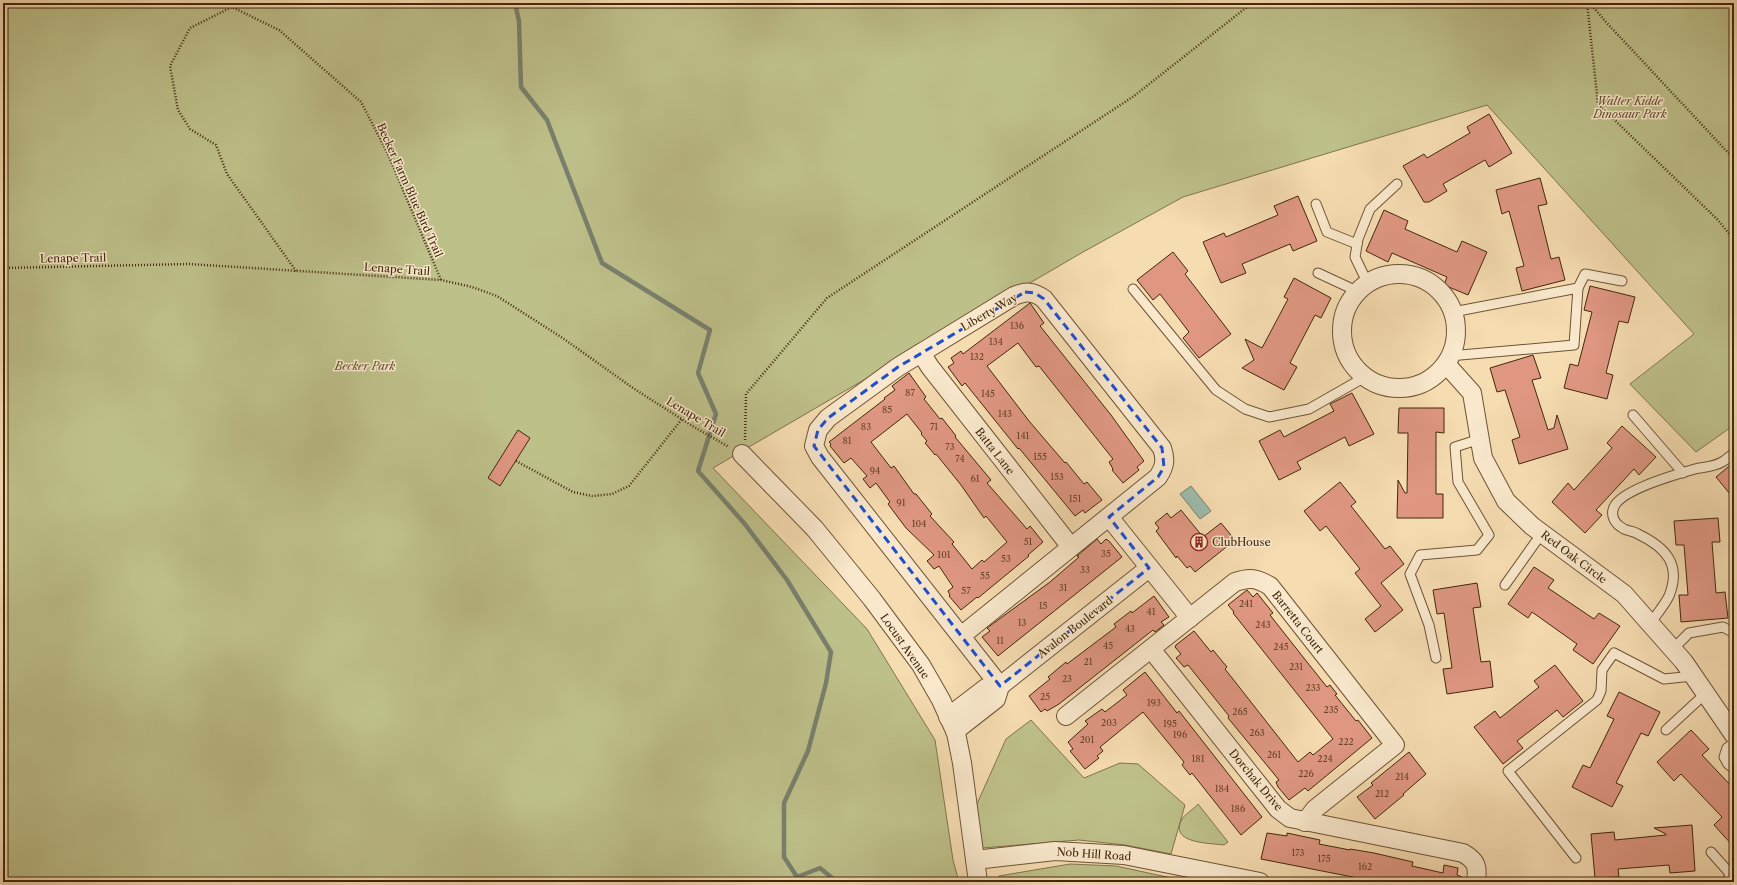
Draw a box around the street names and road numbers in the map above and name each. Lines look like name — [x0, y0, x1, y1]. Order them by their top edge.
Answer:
street label: Becker Farm Blue Bird Trail — [374, 121, 446, 260]
street label: Lenape Trail — [40, 250, 107, 266]
street label: Lenape Trail — [363, 260, 431, 278]
street label: Liberty Way — [958, 290, 1020, 334]
street label: Lenape Trail — [664, 394, 729, 440]
street label: Batta Lane — [972, 425, 1018, 477]
street label: Red Oak Circle — [1538, 528, 1610, 586]
street label: Barretta Court — [1269, 588, 1327, 656]
street label: Avalon Boulevard — [1034, 593, 1116, 661]
street label: Locust Avenue — [877, 611, 933, 681]
street label: Dorchak Drive — [1226, 746, 1286, 814]
street label: Nob Hill Road — [1056, 844, 1132, 864]

